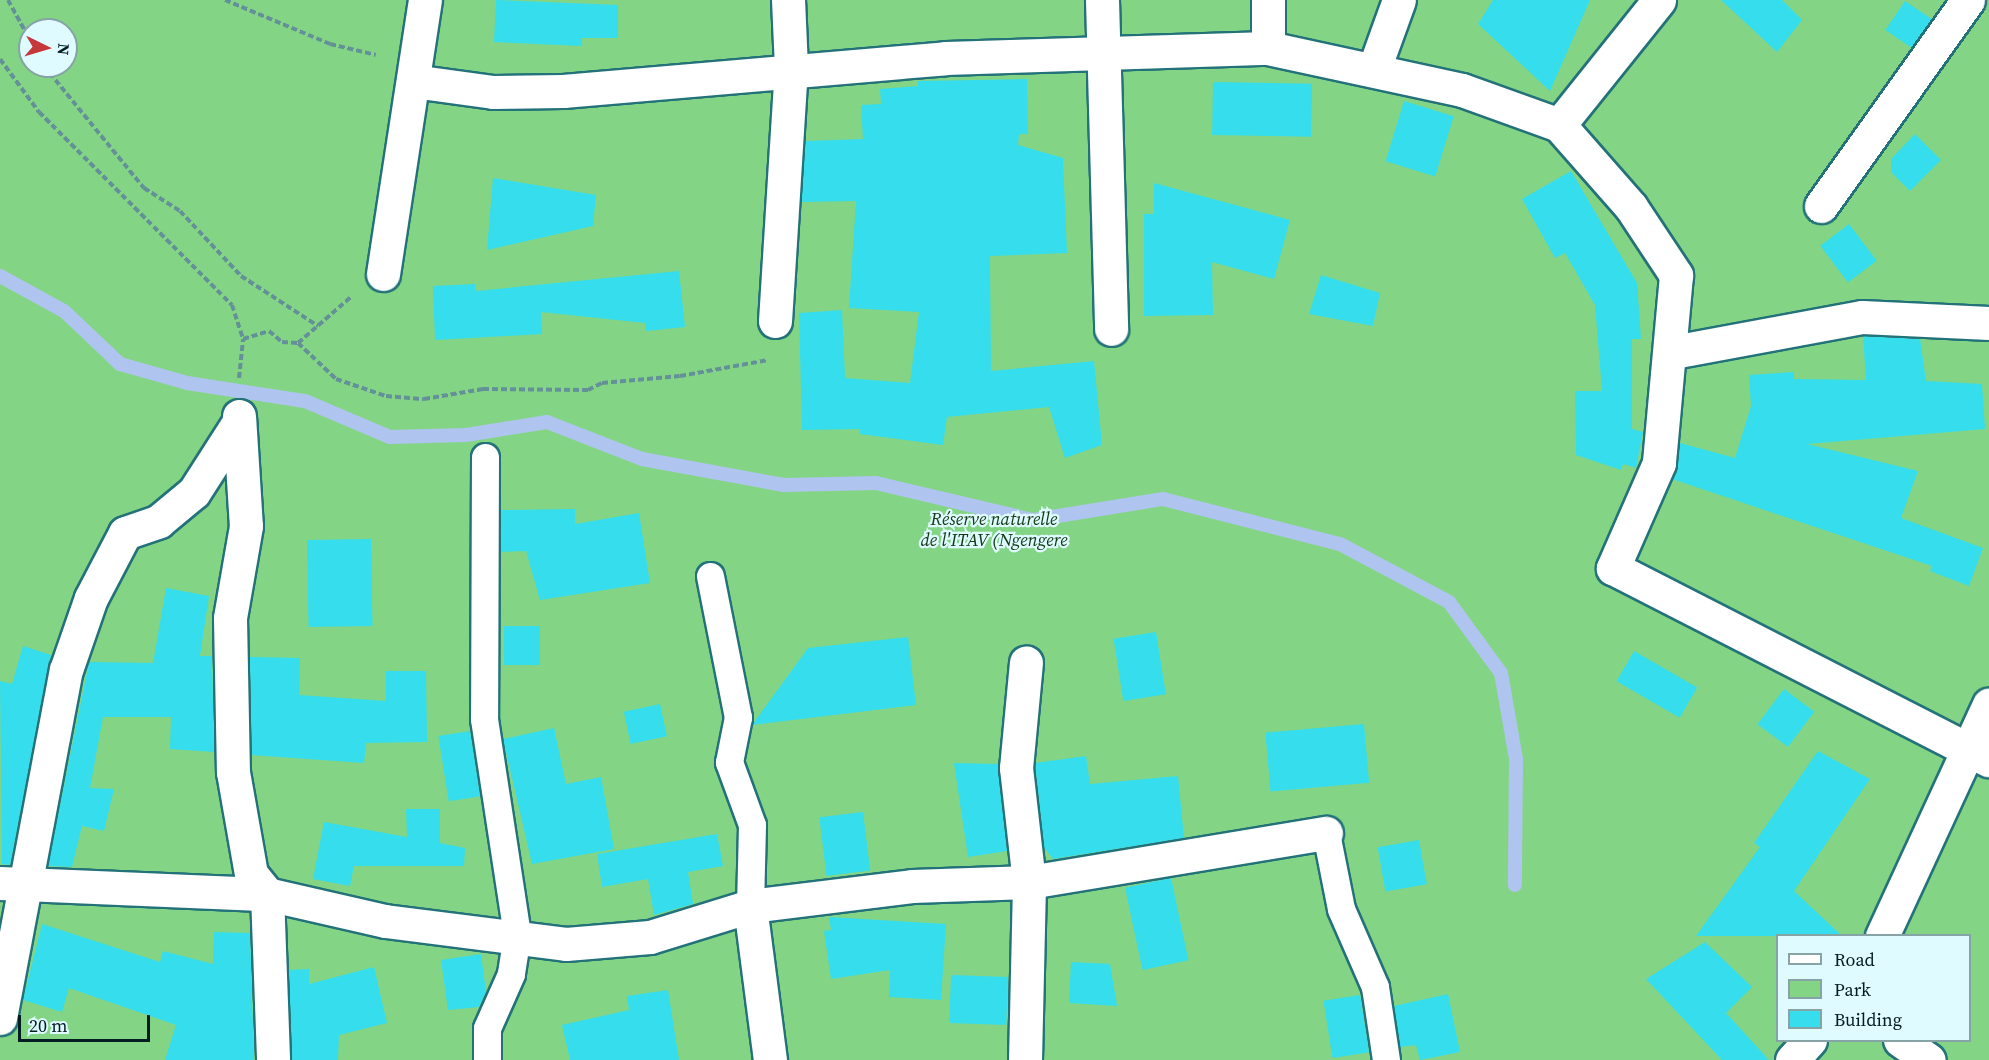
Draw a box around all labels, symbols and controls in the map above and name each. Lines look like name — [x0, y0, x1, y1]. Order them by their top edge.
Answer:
north arrow — [18, 18, 78, 78]
text: N — [52, 43, 75, 56]
park label: Réserve naturelle de l'ITAV (Ngengere — [920, 509, 1068, 552]
legend — [1776, 934, 1971, 1042]
text: Road — [1834, 947, 1875, 972]
text: Park — [1834, 977, 1871, 1002]
scale bar — [21, 1003, 153, 1041]
text: Building — [1834, 1007, 1902, 1032]
text: 20 m — [29, 1013, 67, 1038]

